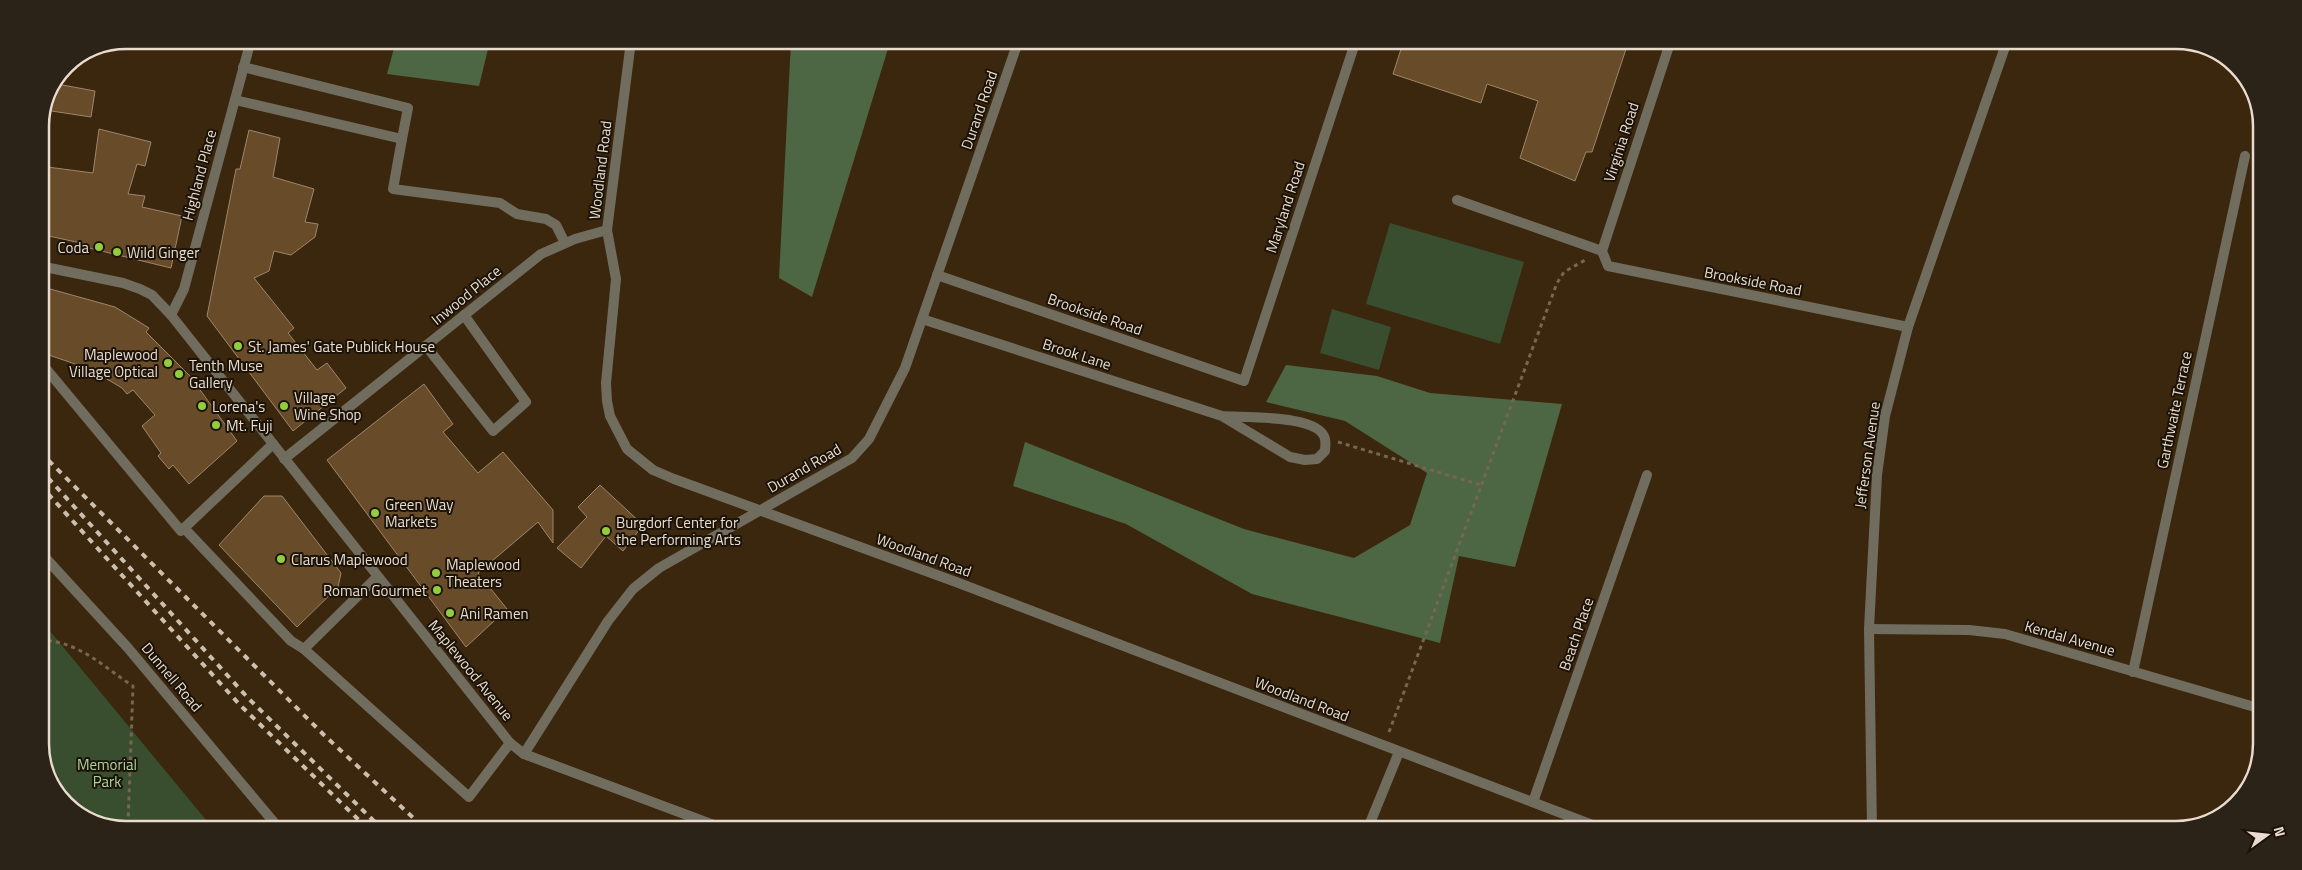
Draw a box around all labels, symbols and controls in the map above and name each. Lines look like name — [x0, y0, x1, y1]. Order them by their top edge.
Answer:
street label: Durand Road — [955, 67, 1003, 153]
street label: Virginia Road — [1597, 99, 1645, 185]
street label: Woodland Road — [583, 119, 617, 221]
street label: Highland Place — [176, 127, 222, 223]
street label: Maryland Road — [1259, 158, 1311, 256]
place label: Coda — [58, 236, 89, 259]
marker: Coda — [93, 241, 105, 253]
place label: Wild Ginger — [127, 241, 199, 264]
marker: Wild Ginger — [111, 246, 123, 258]
street label: Inwood Place — [426, 260, 506, 330]
street label: Brookside Road — [1702, 260, 1804, 302]
street label: Brookside Road — [1045, 287, 1145, 341]
street label: Brook Lane — [1040, 332, 1114, 376]
place label: St. James' Gate Publick House — [248, 335, 435, 358]
marker: St. James' Gate Publick House — [232, 340, 244, 352]
place label: Maplewood Village Optical — [69, 343, 158, 383]
street label: Garthwaite Terrace — [2150, 349, 2198, 471]
place label: Tenth Muse Gallery — [189, 354, 263, 394]
marker: Maplewood Village Optical — [162, 357, 174, 369]
marker: Tenth Muse Gallery — [173, 368, 185, 380]
place label: Village Wine Shop — [294, 386, 362, 426]
place label: Lorena's — [212, 395, 265, 418]
marker: Lorena's — [196, 400, 208, 412]
marker: Village Wine Shop — [278, 400, 290, 412]
street label: Jefferson Avenue — [1848, 400, 1886, 510]
place label: Mt. Fuji — [226, 414, 273, 437]
marker: Mt. Fuji — [210, 419, 222, 431]
street label: Durand Road — [763, 438, 845, 498]
place label: Green Way Markets — [385, 493, 454, 533]
marker: Green Way Markets — [369, 507, 381, 519]
place label: Burgdorf Center for the Performing Arts — [616, 511, 741, 551]
marker: Burgdorf Center for the Performing Arts — [600, 525, 612, 537]
street label: Woodland Road — [873, 527, 975, 583]
place label: Clarus Maplewood — [291, 548, 408, 571]
marker: Clarus Maplewood — [275, 553, 287, 565]
place label: Maplewood Theaters — [446, 553, 520, 593]
marker: Maplewood Theaters — [430, 567, 442, 579]
place label: Roman Gourmet — [323, 579, 428, 602]
marker: Roman Gourmet — [431, 584, 443, 596]
street label: Beach Place — [1553, 594, 1599, 674]
place label: Ani Ramen — [460, 602, 529, 625]
marker: Ani Ramen — [444, 607, 456, 619]
street label: Maplewood Avenue — [423, 614, 519, 726]
street label: Kendal Avenue — [2022, 614, 2118, 662]
street label: Dunnell Road — [136, 637, 208, 717]
street label: Woodland Road — [1251, 670, 1353, 728]
park label: Memorial Park — [77, 753, 137, 793]
north arrow — [2242, 810, 2292, 860]
text: N — [2269, 824, 2291, 839]

